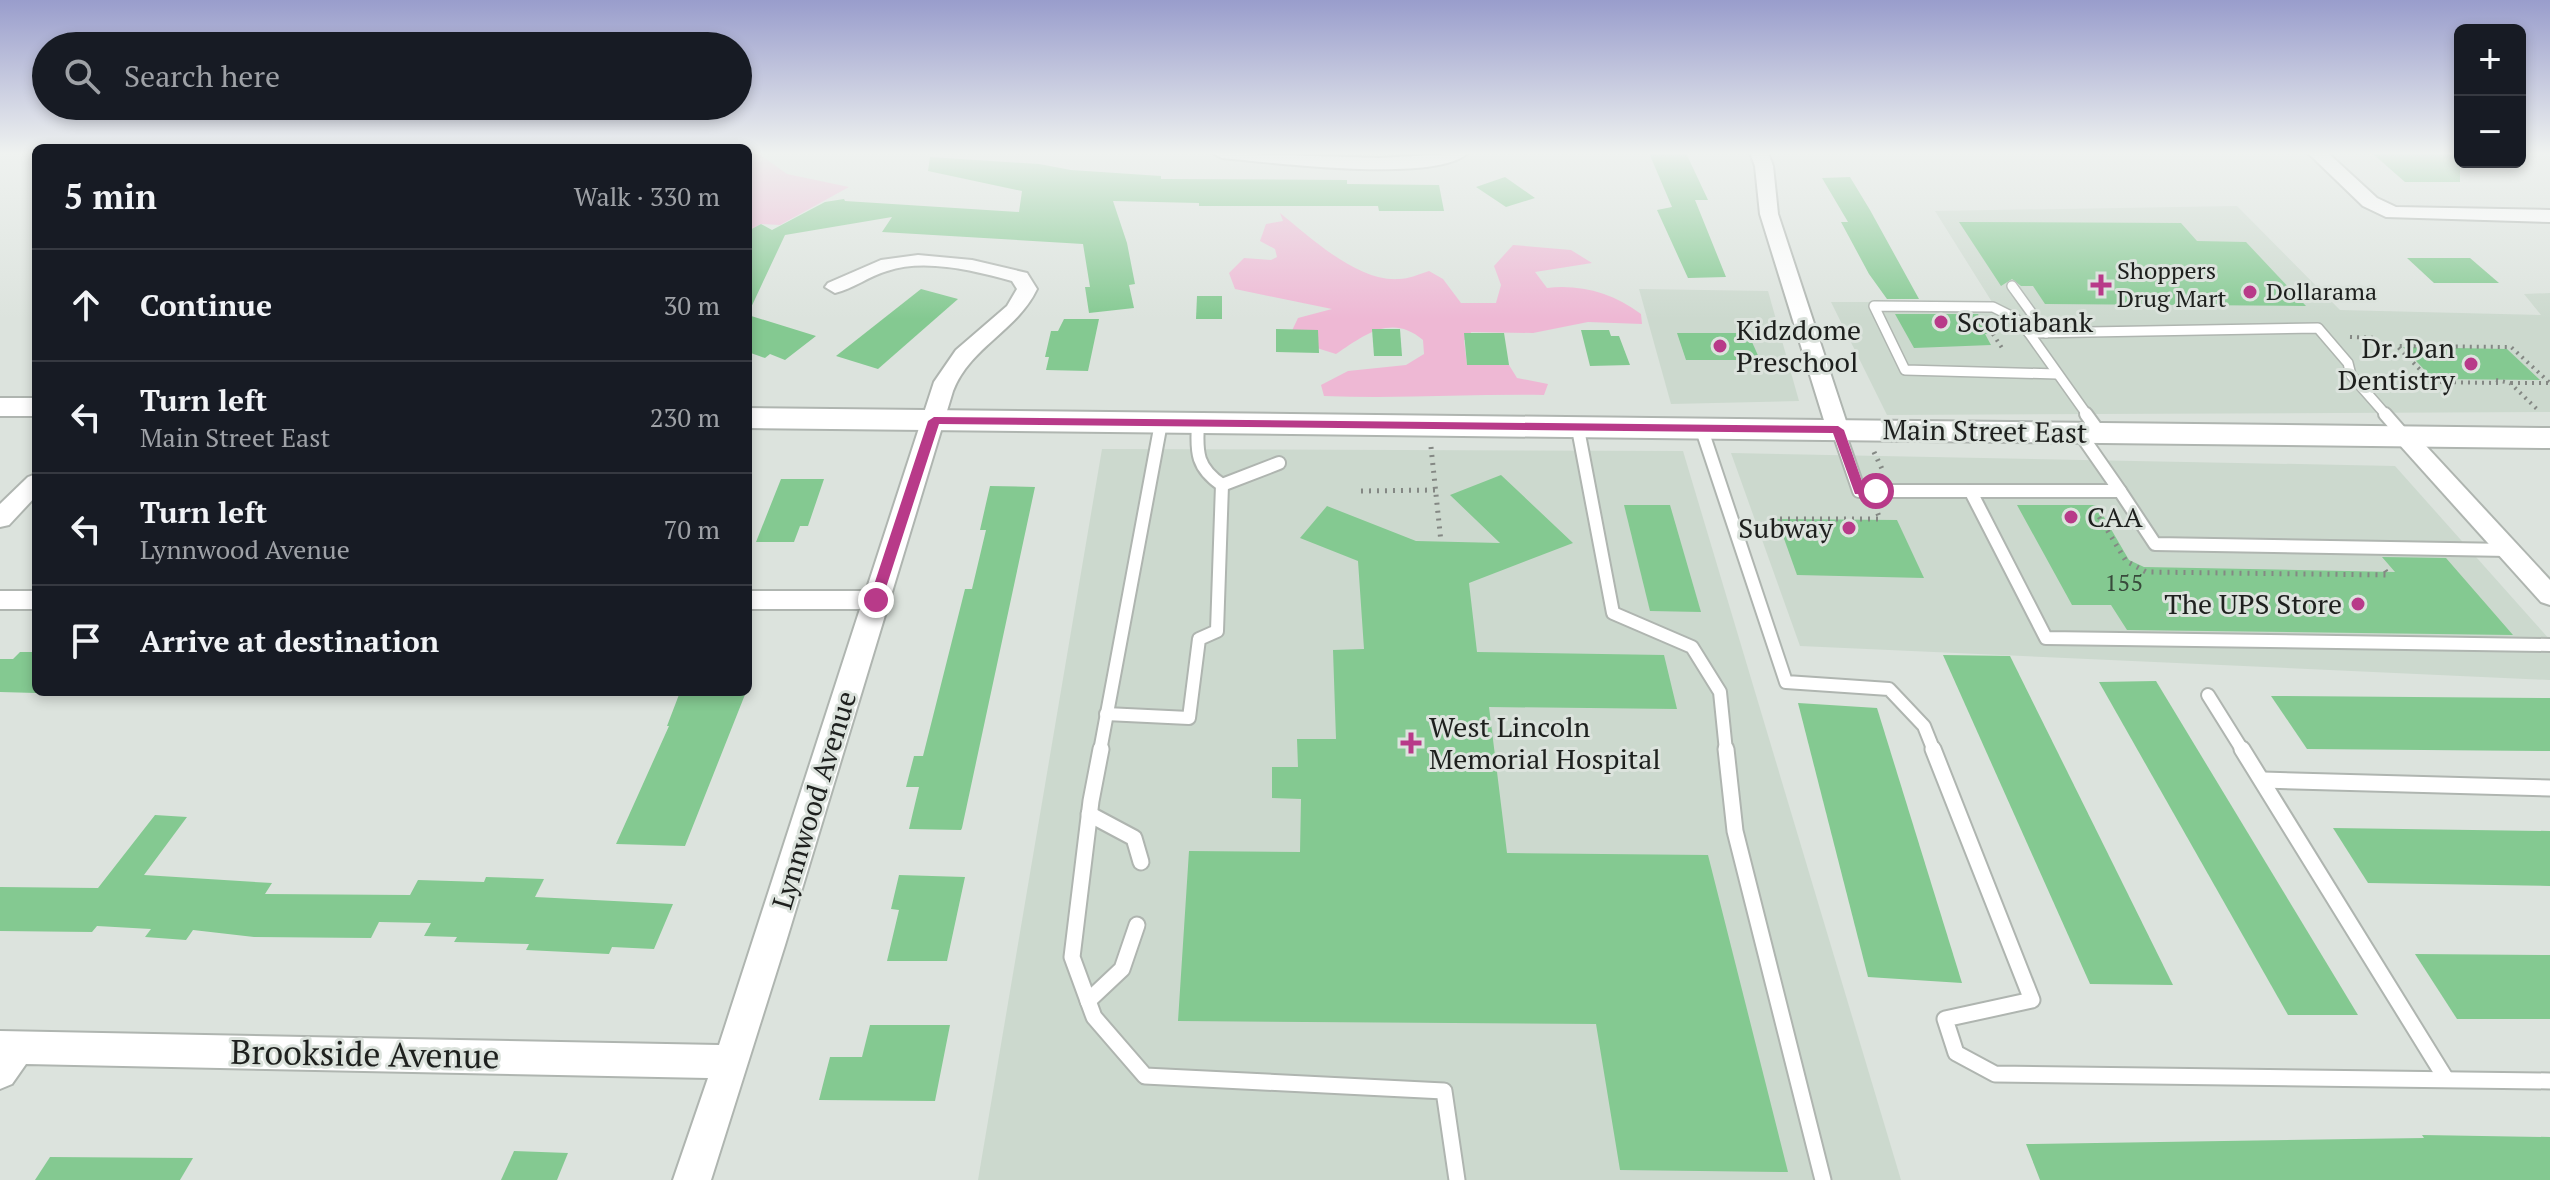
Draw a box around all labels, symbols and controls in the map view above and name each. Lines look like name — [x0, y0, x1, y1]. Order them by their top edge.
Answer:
map controls — [2454, 24, 2526, 168]
button: + — [2454, 24, 2526, 96]
search box — [32, 32, 752, 120]
icon: search — [60, 54, 104, 98]
text: Search here — [124, 56, 280, 96]
button: − — [2454, 96, 2526, 168]
text: 5 min — [64, 174, 157, 219]
text: Walk · 330 m — [574, 179, 720, 213]
place label: Shoppers Drug Mart — [2117, 254, 2227, 314]
place label: Dollarama — [2266, 275, 2377, 307]
marker: Shoppers Drug Mart — [2092, 276, 2110, 294]
icon: ahead — [64, 283, 108, 327]
marker: Dollarama — [2241, 283, 2259, 301]
text: Continue — [140, 285, 272, 325]
text: 30 m — [664, 288, 720, 322]
place label: Scotiabank — [1957, 303, 2094, 340]
place label: Kidzdome Preschool — [1736, 311, 1861, 380]
marker: Scotiabank — [1932, 313, 1950, 331]
place label: Dr. Dan Dentistry — [2338, 329, 2456, 398]
marker: Kidzdome Preschool — [1711, 337, 1729, 355]
marker: Dr. Dan Dentistry — [2462, 355, 2480, 373]
text: Turn left — [140, 380, 267, 420]
icon: left — [64, 395, 108, 439]
text: 230 m — [650, 400, 720, 434]
street label: Main Street East — [1882, 410, 2088, 451]
text: Main Street East — [140, 420, 330, 454]
route start — [1858, 473, 1894, 509]
text: Turn left — [140, 492, 267, 532]
place label: CAA — [2087, 498, 2143, 535]
icon: left — [64, 507, 108, 551]
marker: CAA — [2062, 508, 2080, 526]
place label: Subway — [1738, 509, 1834, 546]
text: 70 m — [664, 512, 720, 546]
marker: Subway — [1840, 519, 1858, 537]
text: Lynnwood Avenue — [140, 532, 350, 566]
house number: 155 — [2105, 566, 2143, 598]
route end — [858, 582, 894, 618]
place label: The UPS Store — [2164, 585, 2342, 622]
marker: The UPS Store — [2349, 595, 2367, 613]
icon: arrive — [64, 619, 108, 663]
text: Arrive at destination — [140, 621, 439, 661]
street label: Lynnwood Avenue — [763, 686, 864, 913]
place label: West Lincoln Memorial Hospital — [1429, 708, 1661, 777]
marker: West Lincoln Memorial Hospital — [1400, 732, 1422, 754]
street label: Brookside Avenue — [230, 1029, 500, 1078]

